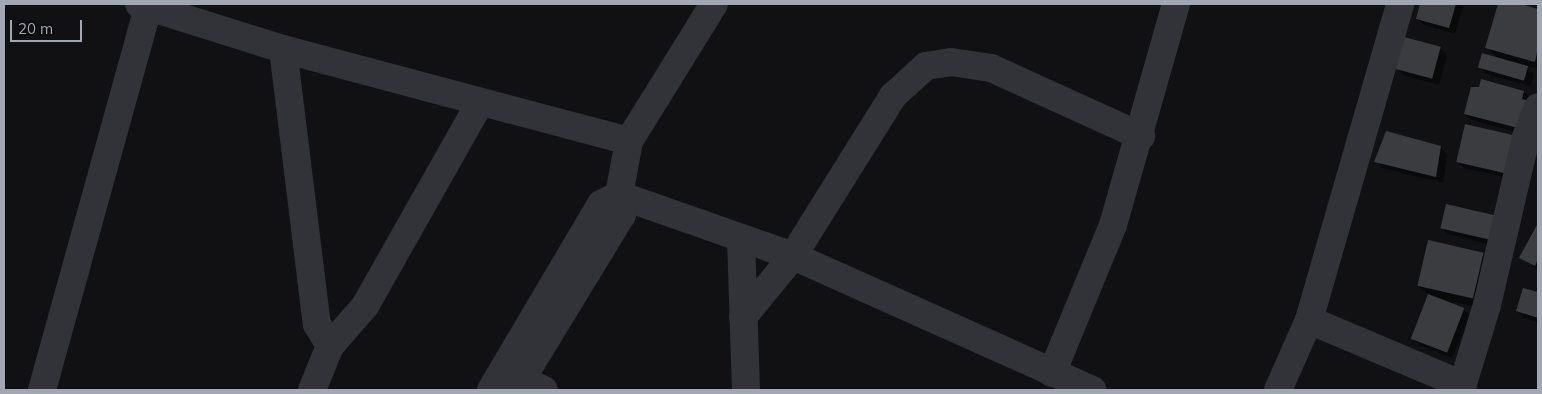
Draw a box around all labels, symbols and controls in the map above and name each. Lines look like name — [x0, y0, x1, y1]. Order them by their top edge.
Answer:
scale bar — [12, 10, 85, 42]
text: 20 m — [18, 19, 53, 38]

